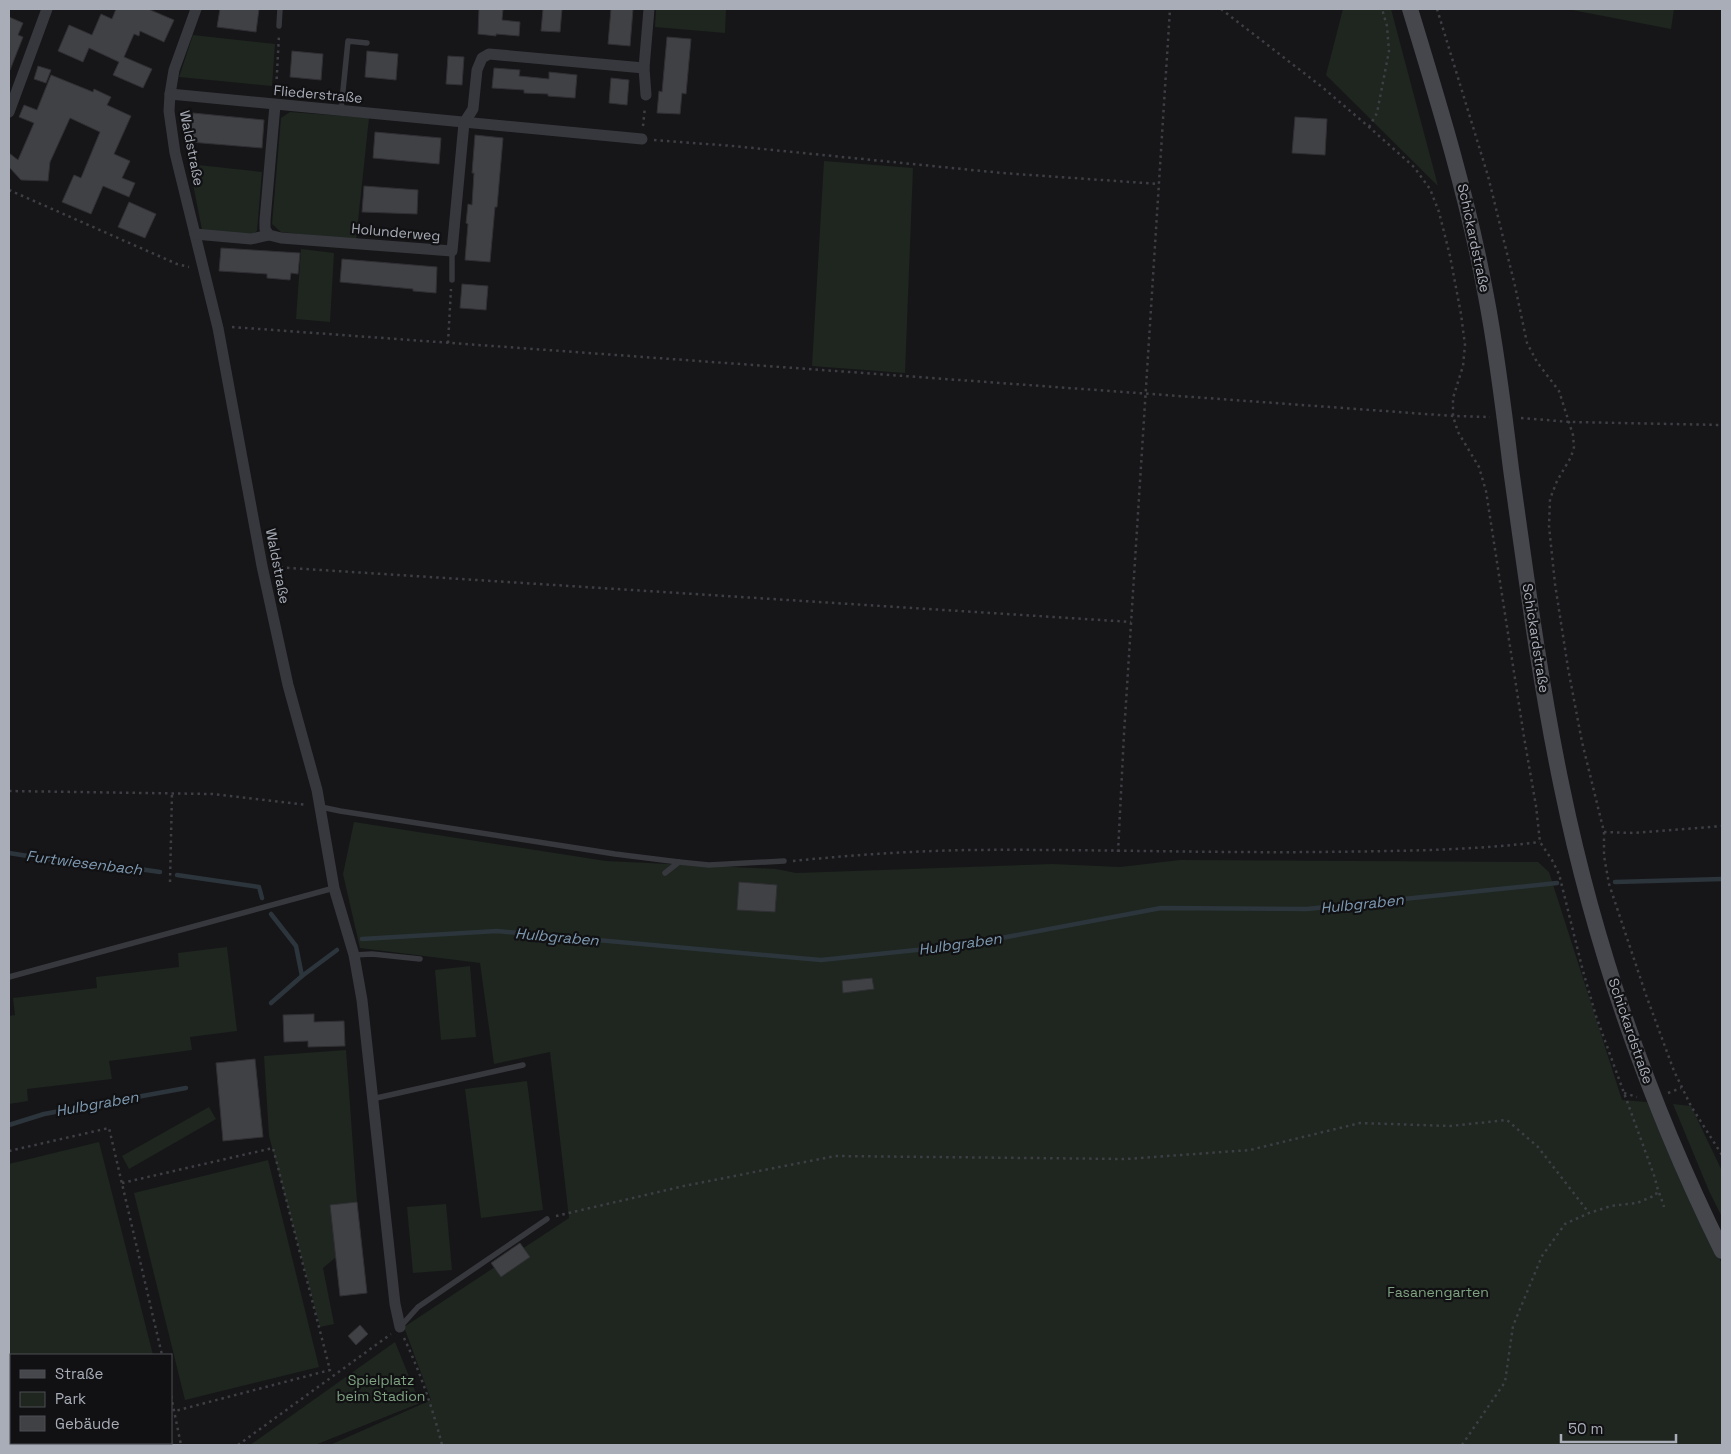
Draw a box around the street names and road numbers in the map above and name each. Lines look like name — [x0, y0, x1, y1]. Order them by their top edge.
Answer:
street label: Fliederstraße — [273, 81, 363, 107]
street label: Waldstraße — [176, 109, 208, 187]
street label: Schickardstraße — [1454, 182, 1494, 294]
street label: Holunderweg — [351, 219, 441, 245]
street label: Waldstraße — [262, 527, 294, 605]
street label: Schickardstraße — [1518, 582, 1554, 694]
street label: Schickardstraße — [1604, 976, 1658, 1086]

